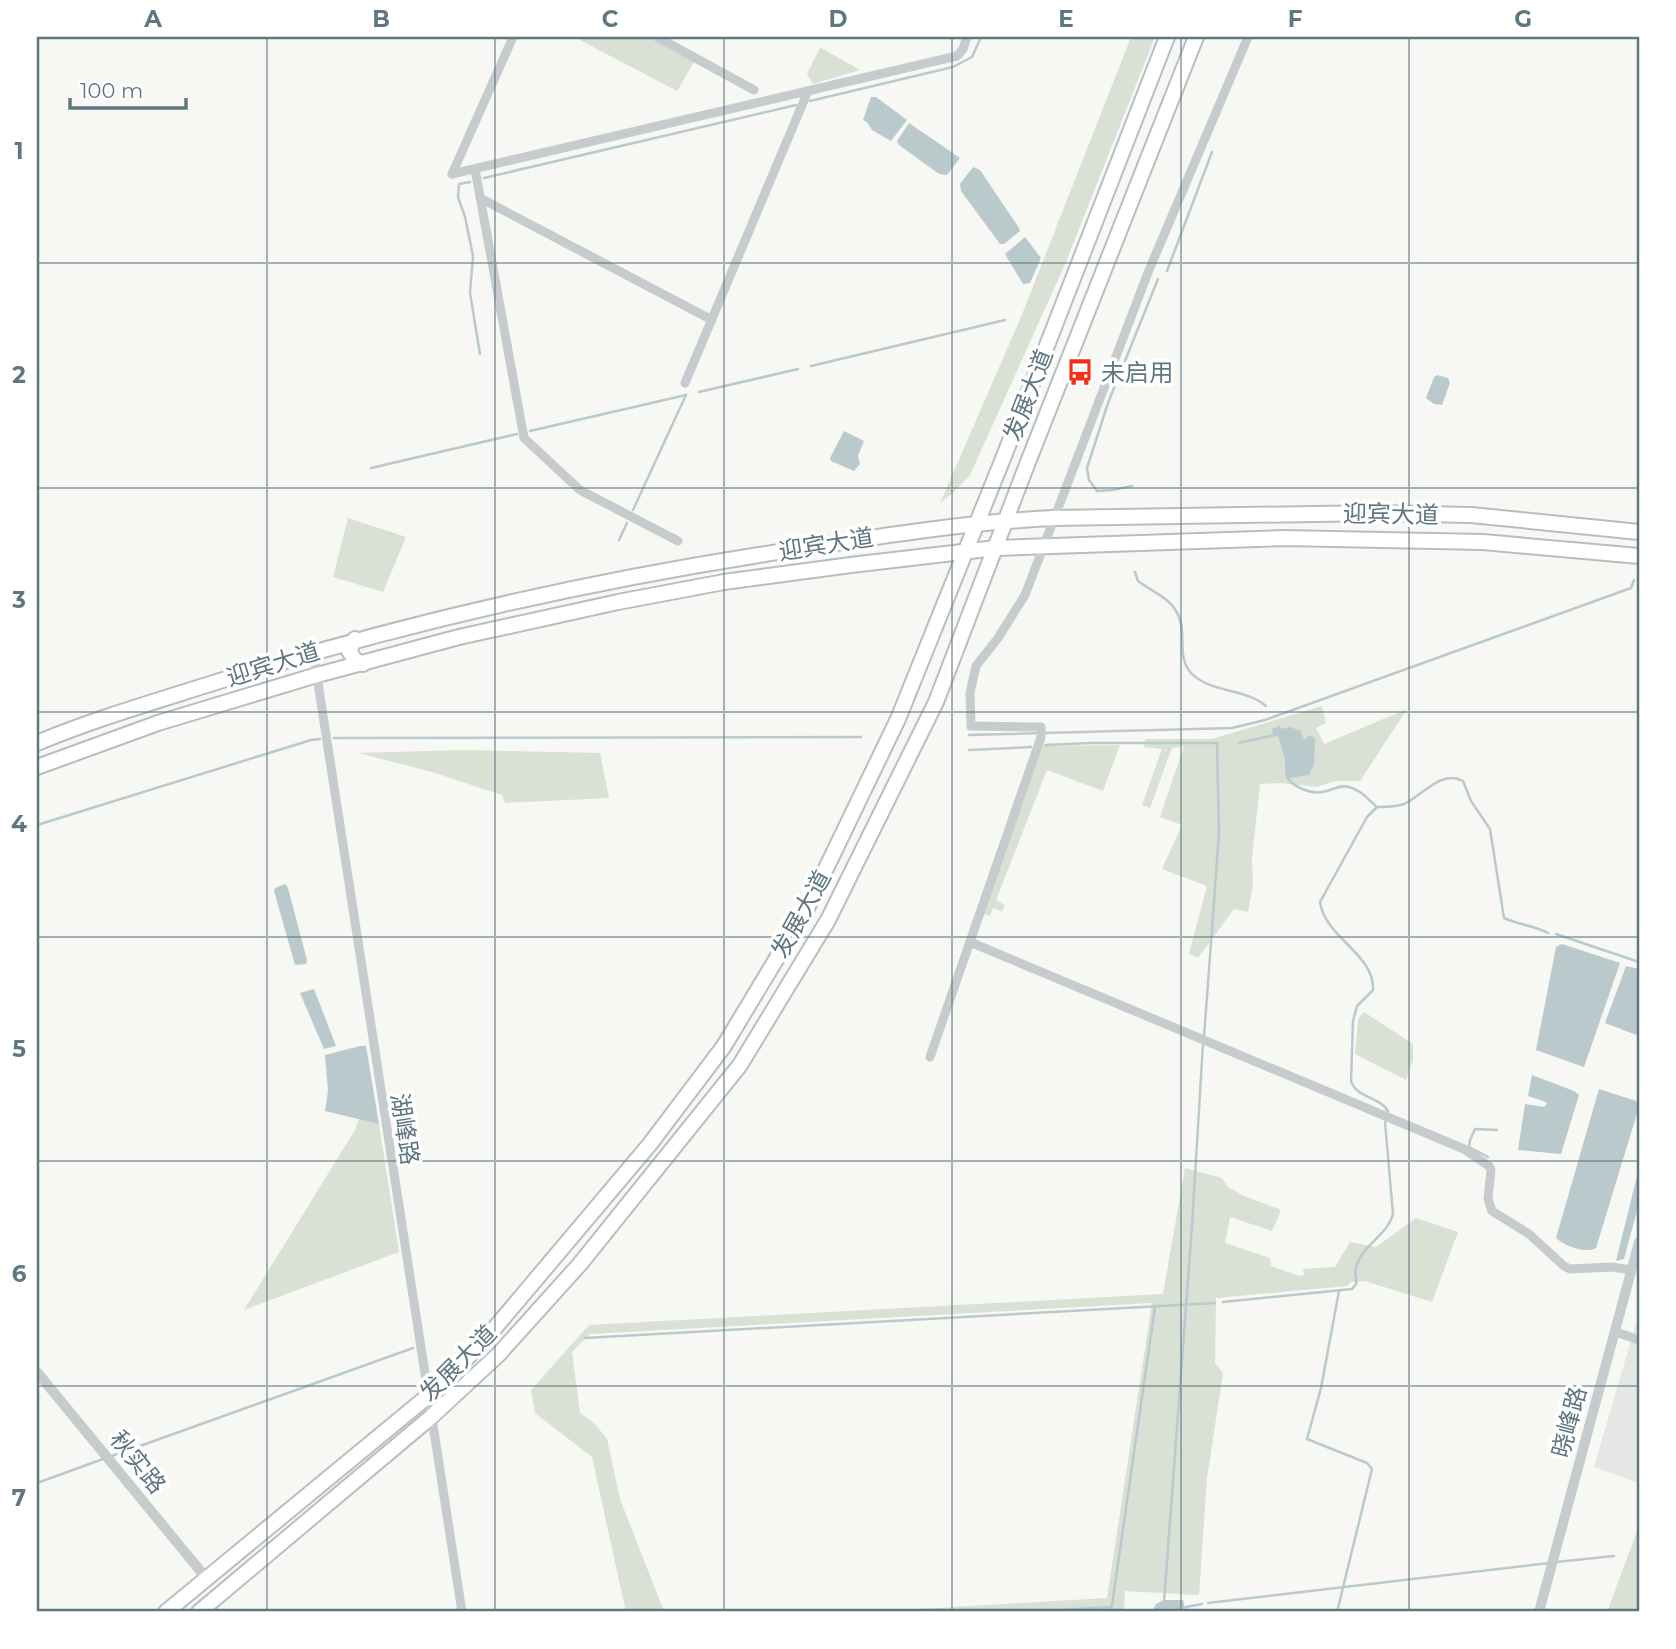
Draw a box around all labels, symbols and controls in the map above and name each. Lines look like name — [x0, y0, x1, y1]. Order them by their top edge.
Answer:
text: A — [143, 5, 162, 33]
text: B — [372, 5, 390, 33]
text: C — [602, 5, 619, 33]
text: D — [829, 5, 848, 33]
text: E — [1058, 5, 1074, 33]
text: F — [1288, 5, 1303, 33]
text: G — [1514, 5, 1532, 33]
scale bar — [70, 66, 186, 110]
text: 100 m — [80, 78, 143, 103]
text: 1 — [14, 137, 24, 165]
street label: 发展大道 — [997, 345, 1059, 445]
bus stop icon: 未启用 — [1065, 357, 1095, 387]
place label: 未启用 — [1101, 358, 1173, 387]
text: 2 — [12, 361, 26, 389]
street label: 迎宾大道 — [1343, 499, 1439, 529]
street label: 迎宾大道 — [776, 522, 876, 566]
text: 3 — [11, 586, 26, 614]
street label: 迎宾大道 — [223, 636, 323, 692]
text: 4 — [11, 810, 27, 838]
street label: 发展大道 — [765, 865, 837, 963]
text: 5 — [12, 1035, 26, 1063]
street label: 湖峰路 — [385, 1091, 425, 1167]
text: 6 — [12, 1260, 27, 1288]
street label: 发展大道 — [414, 1319, 502, 1407]
street label: 晓峰路 — [1546, 1383, 1592, 1461]
street label: 秋实路 — [104, 1425, 172, 1499]
text: 7 — [12, 1484, 26, 1512]

